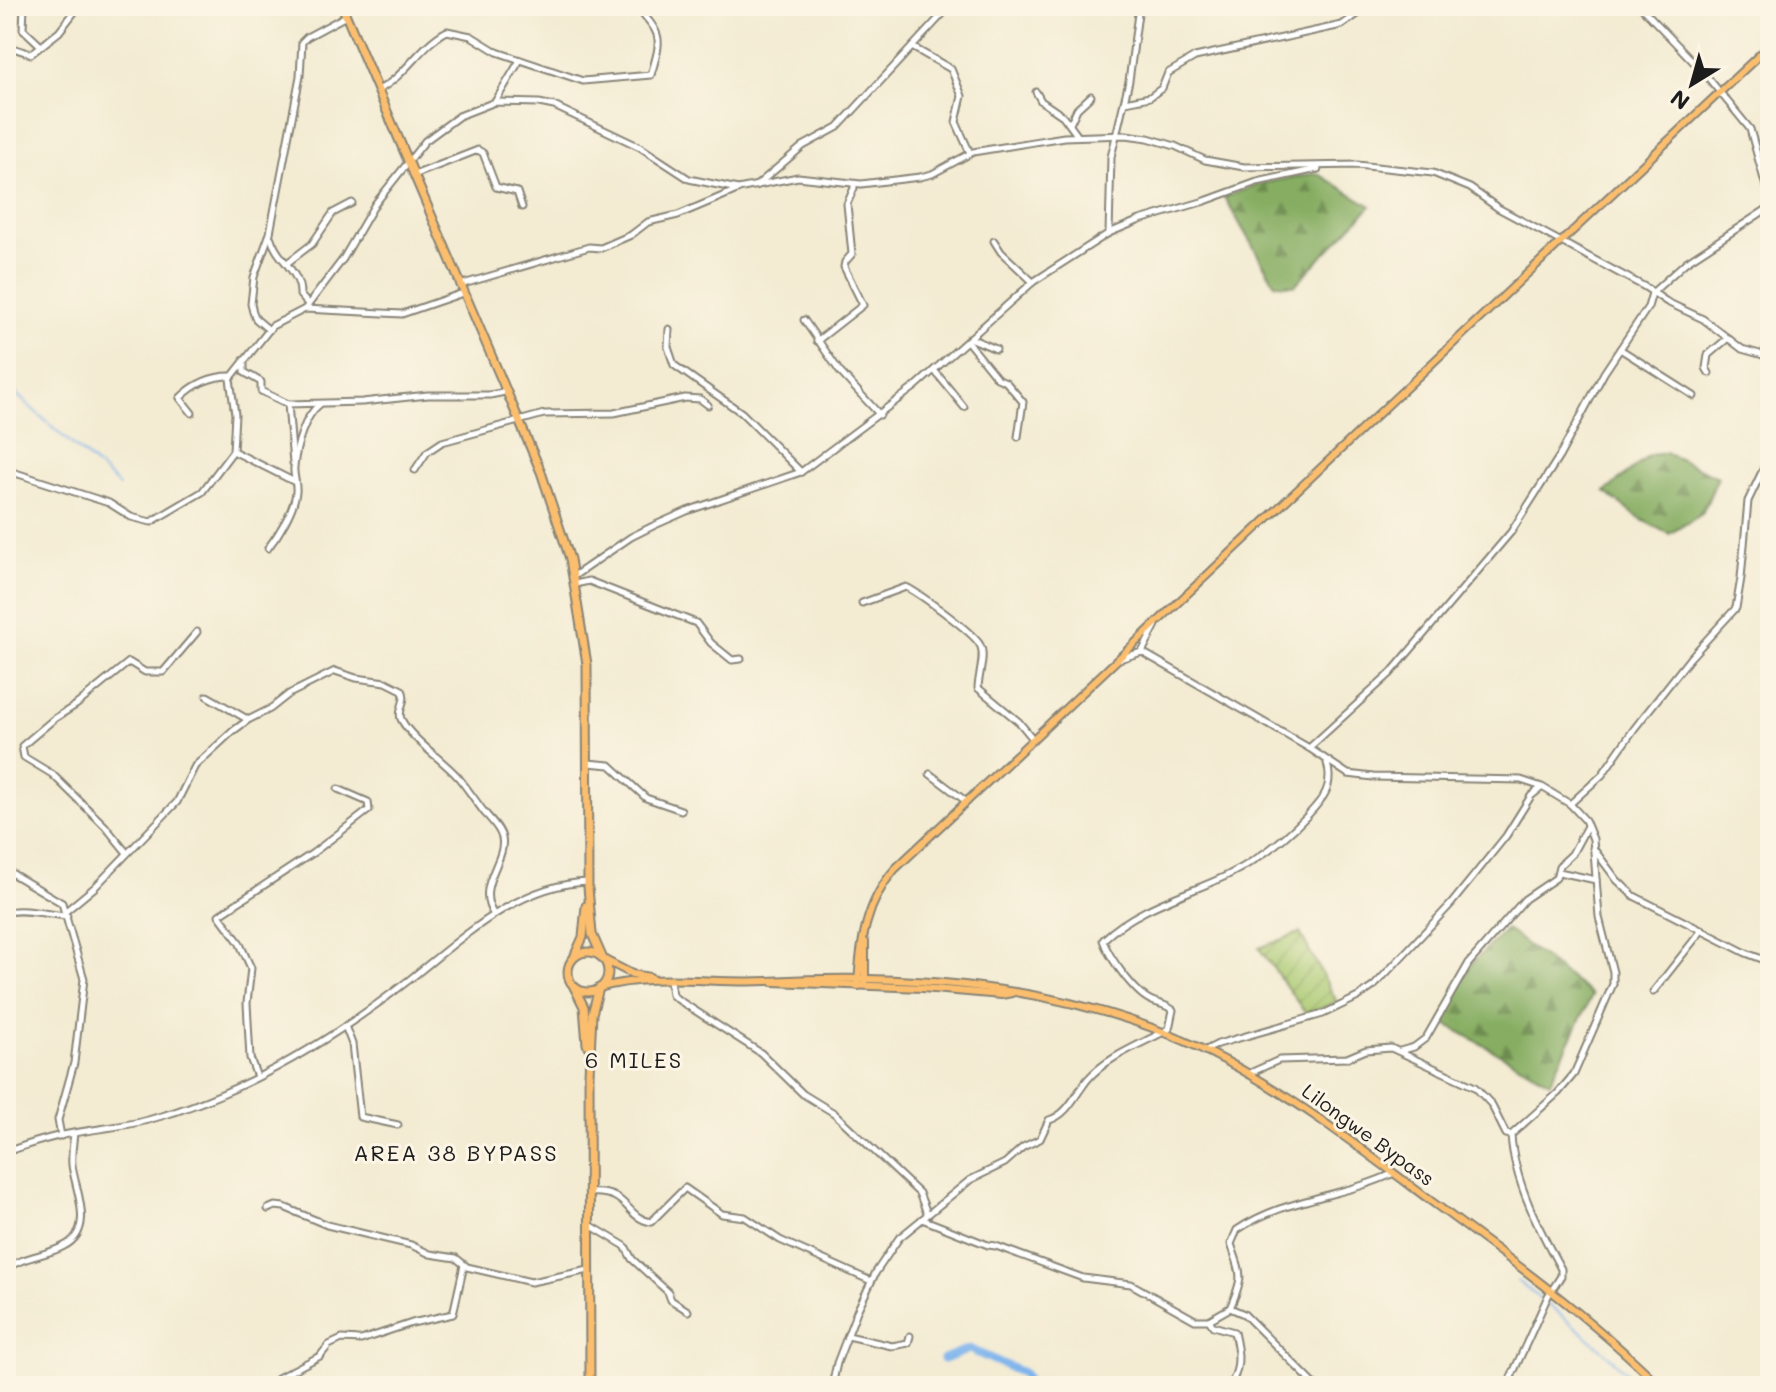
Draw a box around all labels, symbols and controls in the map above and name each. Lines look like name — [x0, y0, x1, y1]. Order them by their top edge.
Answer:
north arrow — [1652, 44, 1732, 124]
text: N — [1664, 84, 1695, 117]
district label: 6 MILES — [585, 1045, 683, 1074]
street label: Lilongwe Bypass — [1297, 1077, 1440, 1191]
district label: AREA 38 BYPASS — [353, 1138, 559, 1167]

